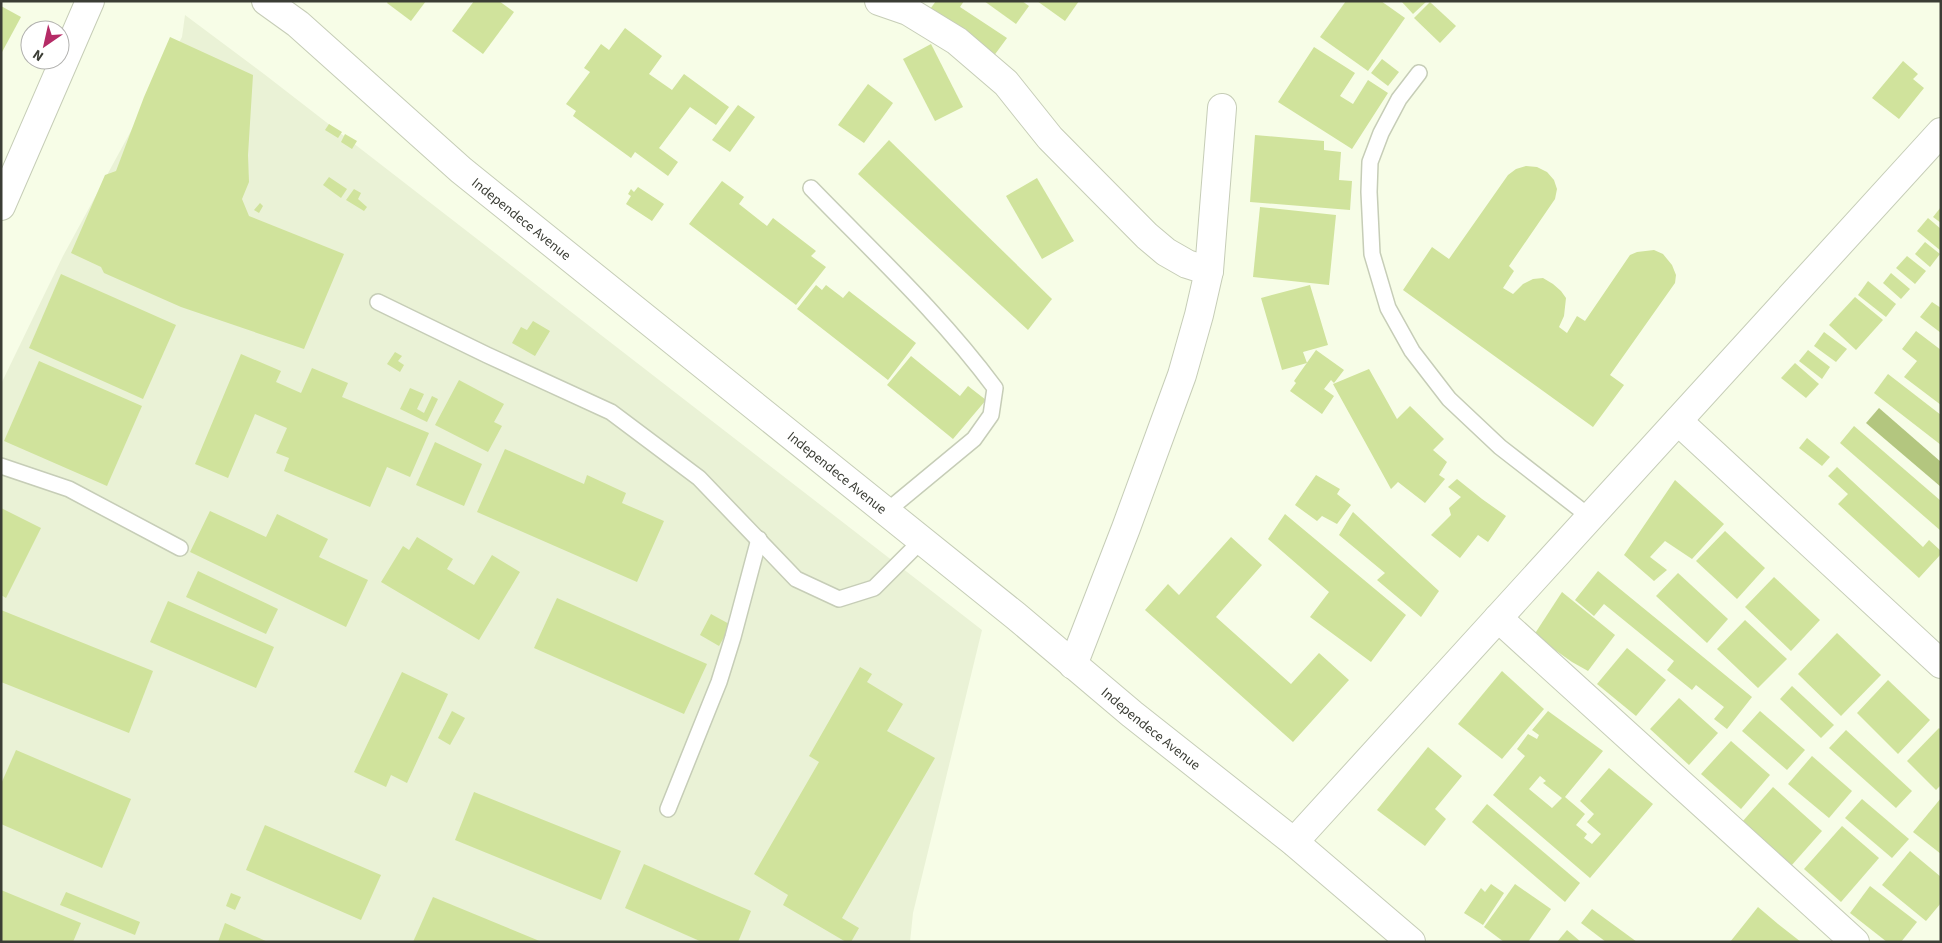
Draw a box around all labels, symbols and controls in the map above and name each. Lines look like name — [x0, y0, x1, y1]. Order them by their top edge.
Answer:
north arrow — [20, 20, 70, 70]
text: N — [29, 44, 48, 66]
street label: Independece Avenue — [467, 173, 575, 266]
street label: Independece Avenue — [783, 427, 891, 519]
street label: Independece Avenue — [1096, 683, 1204, 775]

